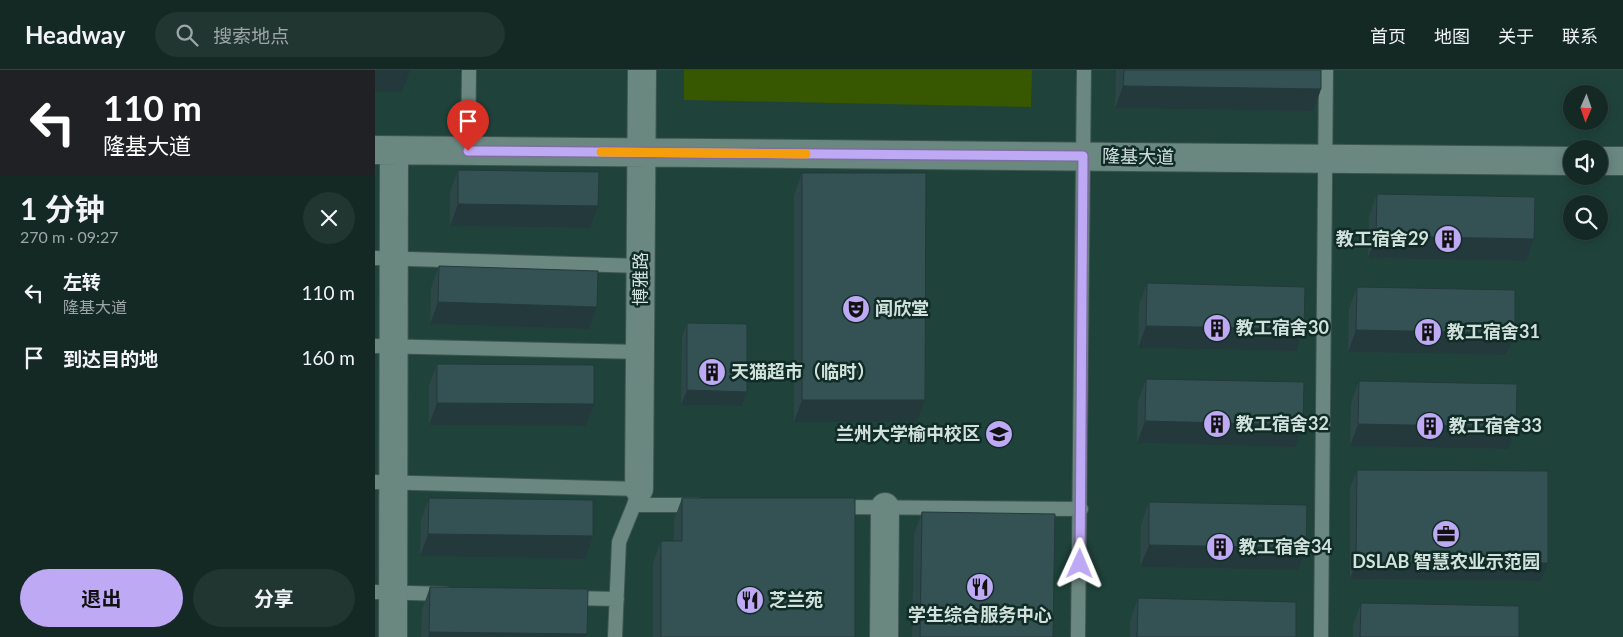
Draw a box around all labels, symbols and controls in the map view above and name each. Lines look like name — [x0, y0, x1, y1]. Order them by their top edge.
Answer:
search box — [155, 12, 505, 57]
text: Headway — [25, 20, 125, 49]
icon: search — [173, 21, 201, 49]
text: 搜索地点 — [213, 24, 289, 47]
text: 首页 — [1370, 25, 1406, 47]
text: 地图 — [1434, 25, 1470, 47]
text: 关于 — [1498, 25, 1534, 47]
text: 联系 — [1562, 25, 1598, 47]
north arrow — [1563, 85, 1607, 130]
map controls — [1563, 85, 1608, 240]
text: 110 m — [103, 86, 202, 128]
icon: left — [20, 90, 85, 155]
pin — [447, 100, 489, 151]
icon: arrive — [454, 107, 482, 135]
text: 隆基大道 — [103, 132, 191, 159]
button: sound — [1563, 140, 1608, 185]
street label: 隆基大道 — [1102, 144, 1174, 168]
text: 1 分钟 — [20, 190, 105, 226]
button: close — [303, 192, 355, 244]
button: search — [1563, 195, 1608, 240]
building icon: 教工宿舍29 — [1433, 224, 1463, 254]
text: 270 m · 09:27 — [20, 227, 119, 246]
place label: 教工宿舍29 — [1336, 227, 1429, 249]
street label: 博雅路 — [629, 252, 651, 306]
text: 左转 — [63, 270, 101, 293]
icon: left — [20, 279, 48, 307]
text: 110 m — [301, 281, 355, 304]
theatre icon: 闻欣堂 — [841, 294, 871, 324]
text: 隆基大道 — [63, 297, 127, 316]
place label: 闻欣堂 — [875, 297, 929, 319]
building icon: 教工宿舍30 — [1202, 313, 1232, 343]
place label: 教工宿舍30 — [1236, 316, 1329, 338]
building icon: 教工宿舍31 — [1413, 317, 1443, 347]
place label: 教工宿舍31 — [1447, 320, 1540, 342]
icon: arrive — [20, 344, 48, 372]
text: 160 m — [301, 346, 355, 369]
text: 到达目的地 — [63, 347, 158, 370]
building icon: 天猫超市（临时） — [697, 357, 727, 387]
place label: 天猫超市（临时） — [731, 360, 875, 382]
building icon: 教工宿舍32 — [1202, 409, 1232, 439]
building icon: 教工宿舍33 — [1415, 411, 1445, 441]
place label: 教工宿舍32 — [1236, 412, 1329, 434]
place label: 教工宿舍33 — [1449, 414, 1542, 436]
school or university icon: 兰州大学榆中校区 — [984, 419, 1014, 449]
place label: 兰州大学榆中校区 — [836, 422, 980, 444]
office icon: DSLAB 智慧农业示范园 — [1431, 519, 1461, 549]
building icon: 教工宿舍34 — [1205, 532, 1235, 562]
place label: 教工宿舍34 — [1239, 535, 1332, 557]
position arrow — [1053, 537, 1105, 589]
place label: DSLAB 智慧农业示范园 — [1352, 550, 1540, 572]
button: 退出 — [20, 569, 183, 627]
button: 分享 — [193, 569, 355, 627]
restaurant icon: 学生综合服务中心 — [965, 572, 995, 602]
restaurant icon: 芝兰苑 — [735, 585, 765, 615]
place label: 芝兰苑 — [769, 588, 823, 610]
place label: 学生综合服务中心 — [908, 603, 1052, 625]

